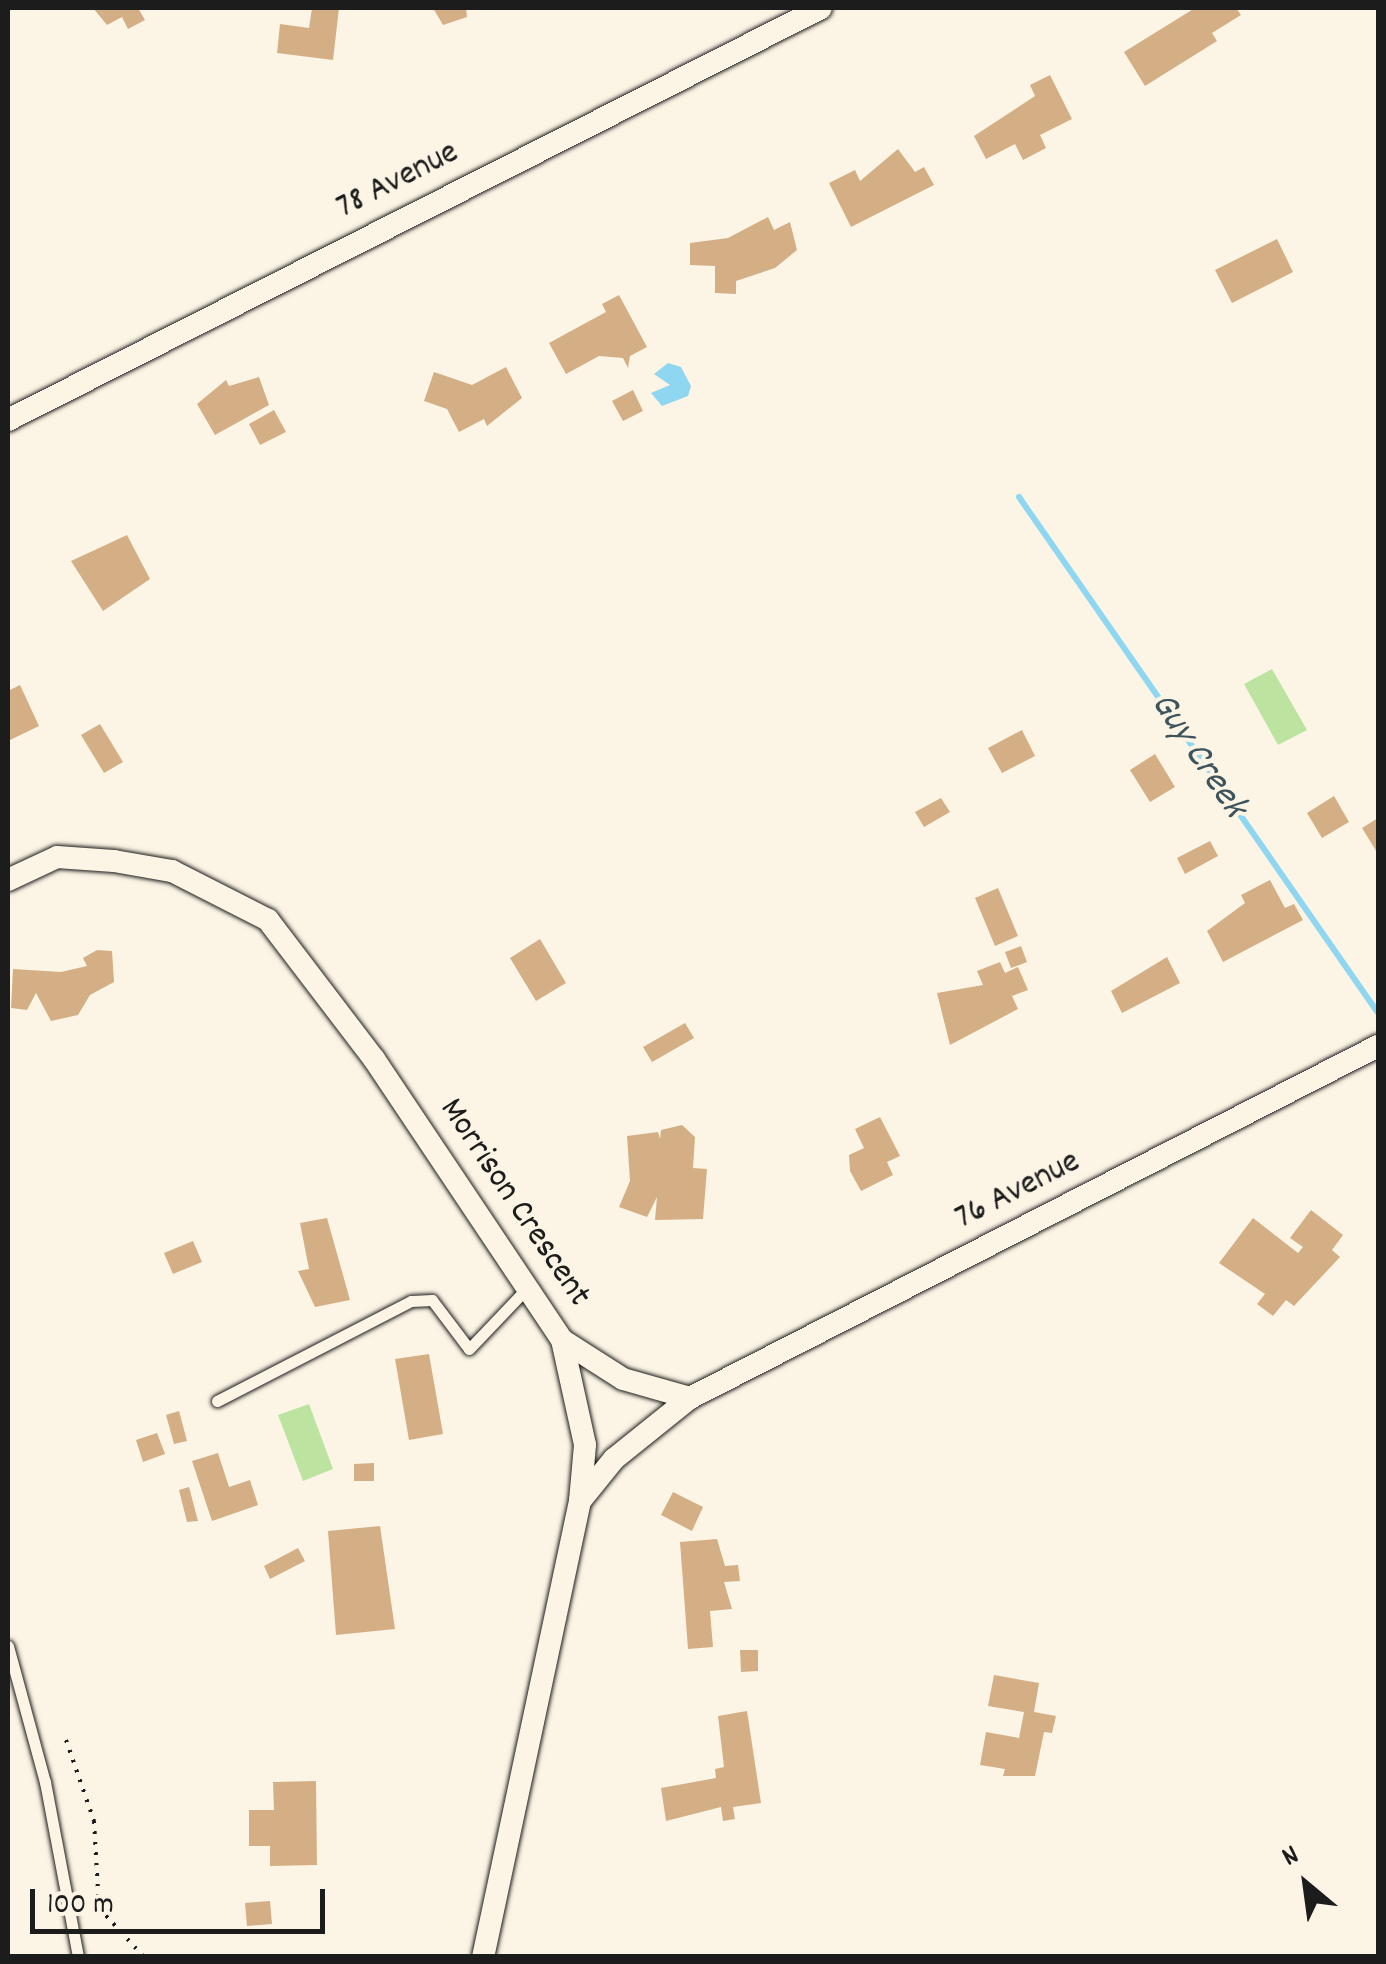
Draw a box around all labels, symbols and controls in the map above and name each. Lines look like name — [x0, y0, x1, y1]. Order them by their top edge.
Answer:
street label: 78 Avenue — [330, 133, 466, 229]
water label: Guy Creek — [1139, 685, 1255, 827]
street label: Morrison Crescent — [429, 1091, 599, 1315]
street label: 76 Avenue — [949, 1142, 1087, 1240]
north arrow — [1256, 1834, 1356, 1934]
text: N — [1276, 1837, 1307, 1879]
scale bar — [35, 1869, 330, 1931]
text: 100 m — [47, 1885, 114, 1928]

